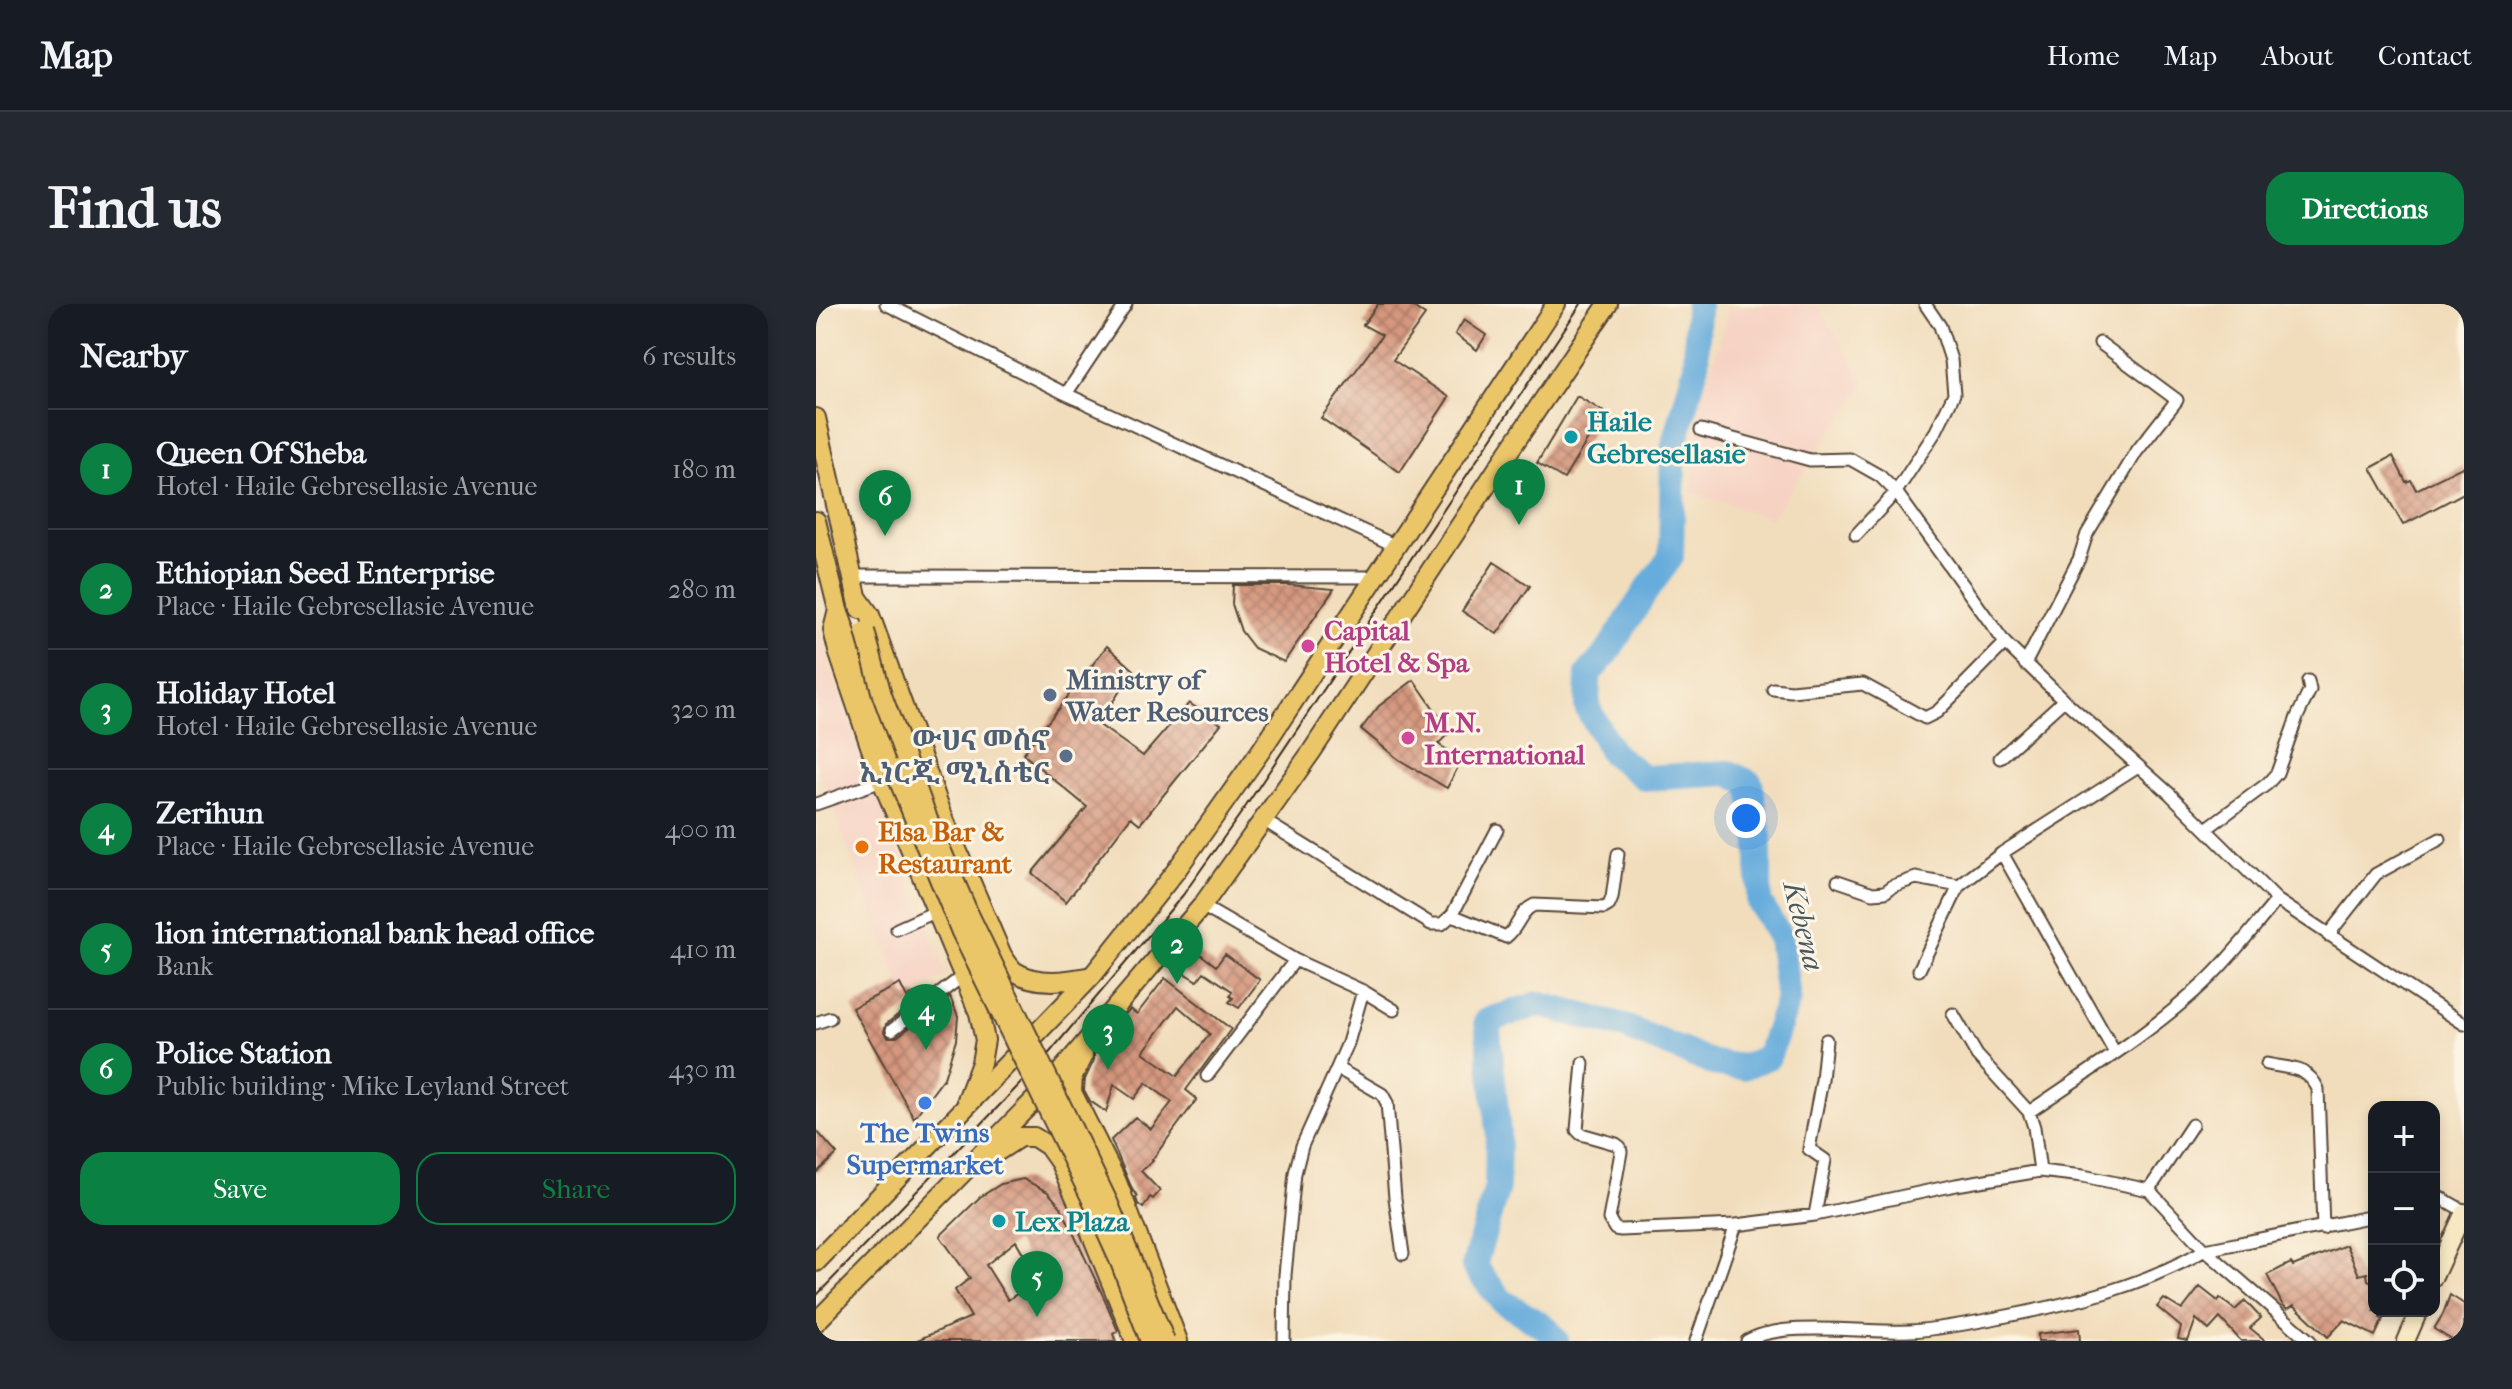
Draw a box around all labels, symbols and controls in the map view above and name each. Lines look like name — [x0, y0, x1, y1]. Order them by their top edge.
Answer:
text: Map — [40, 33, 113, 78]
text: Home — [2047, 39, 2120, 72]
text: Map — [2164, 39, 2217, 72]
text: About — [2261, 39, 2334, 72]
text: Contact — [2378, 39, 2472, 72]
button: Directions — [2266, 172, 2464, 245]
text: Find us — [48, 176, 222, 241]
text: Nearby — [80, 336, 187, 376]
text: 6 results — [642, 341, 736, 372]
place label: Haile Gebresellasie — [1587, 405, 1746, 470]
marker: Haile Gebresellasie — [1562, 428, 1580, 446]
text: Queen Of Sheba — [156, 436, 366, 471]
text: 1 — [101, 454, 111, 485]
text: 180 m — [672, 454, 736, 485]
pin: 1 — [1493, 459, 1545, 525]
pin: 6 — [859, 470, 911, 536]
text: Hotel · Haile Gebresellasie Avenue — [156, 471, 537, 502]
text: Ethiopian Seed Enterprise — [156, 556, 495, 591]
text: 2 — [99, 574, 113, 605]
text: 280 m — [668, 574, 736, 605]
text: Place · Haile Gebresellasie Avenue — [156, 591, 534, 622]
place label: Capital Hotel & Spa — [1324, 614, 1470, 679]
marker: Capital Hotel & Spa — [1299, 637, 1317, 655]
place label: Ministry of Water Resources — [1065, 663, 1269, 728]
text: Holiday Hotel — [156, 676, 336, 711]
marker: Ministry of Water Resources — [1041, 686, 1059, 704]
text: 3 — [101, 694, 111, 725]
text: 320 m — [670, 694, 736, 725]
place label: M.N. International — [1424, 706, 1585, 771]
text: Hotel · Haile Gebresellasie Avenue — [156, 711, 537, 742]
place label: ውሀና መስኖ ኢነርጂ ሚኒስቴር — [860, 724, 1050, 789]
marker: M.N. International — [1399, 729, 1417, 747]
marker: ውሀና መስኖ ኢነርጂ ሚኒስቴር — [1057, 747, 1075, 765]
text: Zerihun — [156, 796, 264, 831]
your location — [1726, 798, 1766, 838]
text: 4 — [98, 814, 114, 845]
text: 400 m — [665, 814, 736, 845]
place label: Elsa Bar & Restaurant — [878, 815, 1013, 880]
text: Place · Haile Gebresellasie Avenue — [156, 831, 534, 862]
marker: Elsa Bar & Restaurant — [853, 838, 871, 856]
water label: Kebena — [1775, 876, 1832, 975]
text: lion international bank head office — [156, 916, 594, 951]
pin: 2 — [1151, 918, 1203, 984]
text: 5 — [100, 934, 112, 965]
text: 410 m — [670, 934, 736, 965]
text: Bank — [156, 951, 213, 982]
pin: 4 — [900, 984, 952, 1050]
pin: 3 — [1082, 1004, 1134, 1070]
text: Police Station — [156, 1036, 332, 1071]
text: 6 — [99, 1054, 113, 1085]
text: 430 m — [668, 1054, 736, 1085]
text: Public building · Mike Leyland Street — [156, 1071, 569, 1102]
marker: The Twins Supermarket — [916, 1094, 934, 1112]
map controls — [2368, 1101, 2440, 1317]
button: + — [2368, 1101, 2440, 1173]
place label: The Twins Supermarket — [847, 1116, 1004, 1181]
button: Save — [80, 1152, 400, 1225]
button: Share — [416, 1152, 736, 1225]
button: − — [2368, 1173, 2440, 1245]
place label: Lex Plaza — [1015, 1205, 1130, 1238]
marker: Lex Plaza — [990, 1212, 1008, 1230]
button: locate — [2368, 1245, 2440, 1317]
pin: 5 — [1011, 1251, 1063, 1317]

